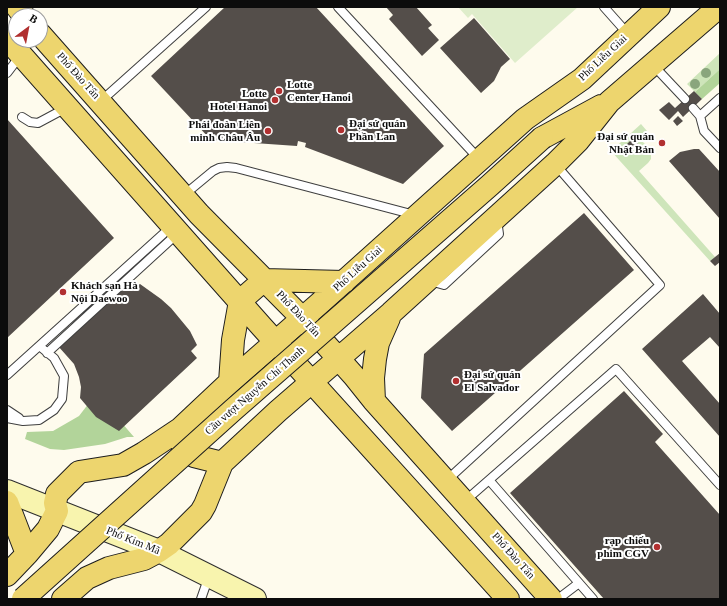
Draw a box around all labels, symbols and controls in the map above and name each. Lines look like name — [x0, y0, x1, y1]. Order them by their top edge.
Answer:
north arrow — [8, 8, 48, 48]
text: B — [28, 12, 40, 26]
street label: Phố Liễu Giai — [576, 32, 630, 84]
street label: Phố Đào Tấn — [54, 50, 102, 102]
place label: Lotte Center Hanoi — [287, 78, 351, 104]
marker: Lotte Center Hanoi — [274, 86, 284, 96]
place label: Lotte Hotel Hanoi — [210, 87, 267, 113]
marker: Lotte Hotel Hanoi — [270, 95, 280, 105]
place label: Đại sứ quán Phần Lan — [349, 117, 406, 143]
place label: Phái đoàn Liên minh Châu Âu — [188, 118, 260, 144]
marker: Đại sứ quán Phần Lan — [336, 125, 346, 135]
marker: Phái đoàn Liên minh Châu Âu — [263, 126, 273, 136]
place label: Đại sứ quán Nhật Bản — [597, 130, 654, 156]
marker: Đại sứ quán Nhật Bản — [657, 138, 667, 148]
street label: Phố Liễu Giai — [331, 243, 385, 295]
place label: Khách sạn Hà Nội Daewoo — [71, 279, 138, 305]
marker: Khách sạn Hà Nội Daewoo — [58, 287, 68, 297]
street label: Phố Đào Tấn — [273, 288, 323, 340]
street label: Cầu vượt Nguyễn Chí Thanh — [202, 344, 308, 438]
place label: Đại sứ quán El Salvador — [464, 368, 521, 394]
marker: Đại sứ quán El Salvador — [451, 376, 461, 386]
street label: Phố Kim Mã — [104, 524, 162, 558]
street label: Phố Đào Tấn — [489, 530, 537, 582]
place label: rạp chiếu phim CGV — [597, 534, 649, 560]
marker: rạp chiếu phim CGV — [652, 542, 662, 552]

